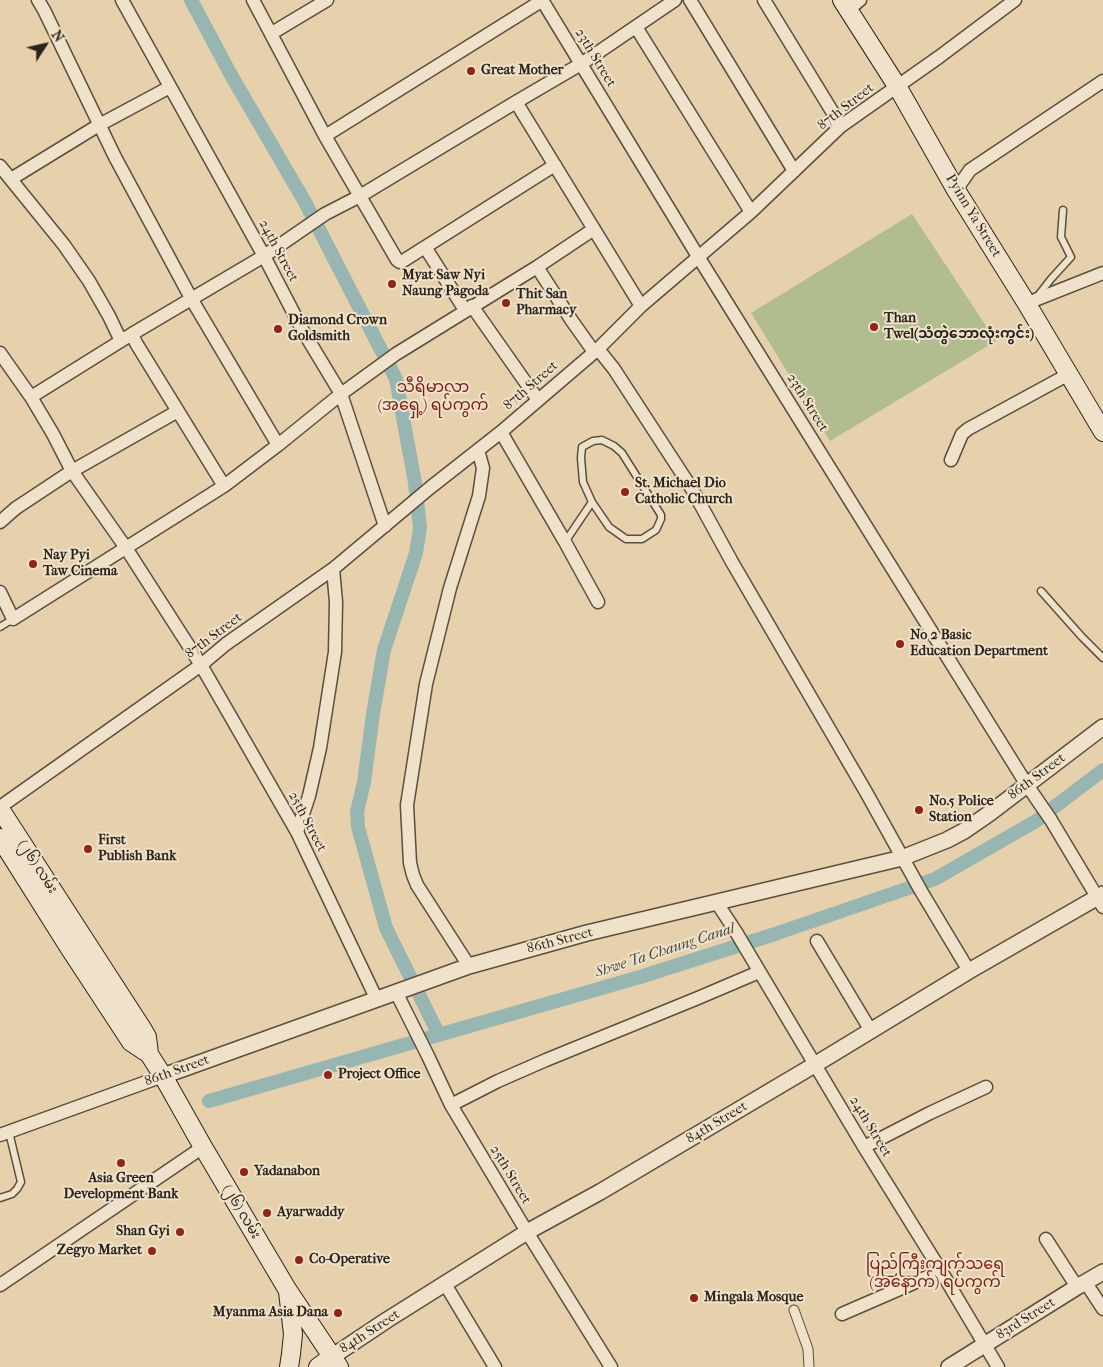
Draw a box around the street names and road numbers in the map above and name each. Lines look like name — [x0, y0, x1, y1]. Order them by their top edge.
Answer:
street label: 23th Street — [571, 25, 619, 91]
street label: 87th Street — [815, 80, 877, 134]
street label: Pyinn Ya Street — [942, 171, 1004, 261]
street label: 24th Street — [255, 217, 301, 285]
street label: 87th Street — [500, 358, 562, 414]
street label: 23th Street — [782, 371, 832, 435]
street label: 87th Street — [182, 609, 246, 663]
street label: 86th Street — [1005, 750, 1069, 804]
street label: 25th Street — [284, 789, 330, 855]
street label: (၂၆) လမ်း — [14, 837, 60, 897]
street label: 86th Street — [525, 924, 595, 958]
street label: 86th Street — [142, 1052, 212, 1090]
street label: 24th Street — [845, 1093, 895, 1161]
street label: 84th Street — [684, 1098, 750, 1148]
street label: 25th Street — [486, 1142, 534, 1208]
street label: (၂၆) လမ်း — [218, 1182, 264, 1242]
street label: 83rd Street — [994, 1294, 1058, 1344]
street label: 84th Street — [337, 1306, 403, 1358]

